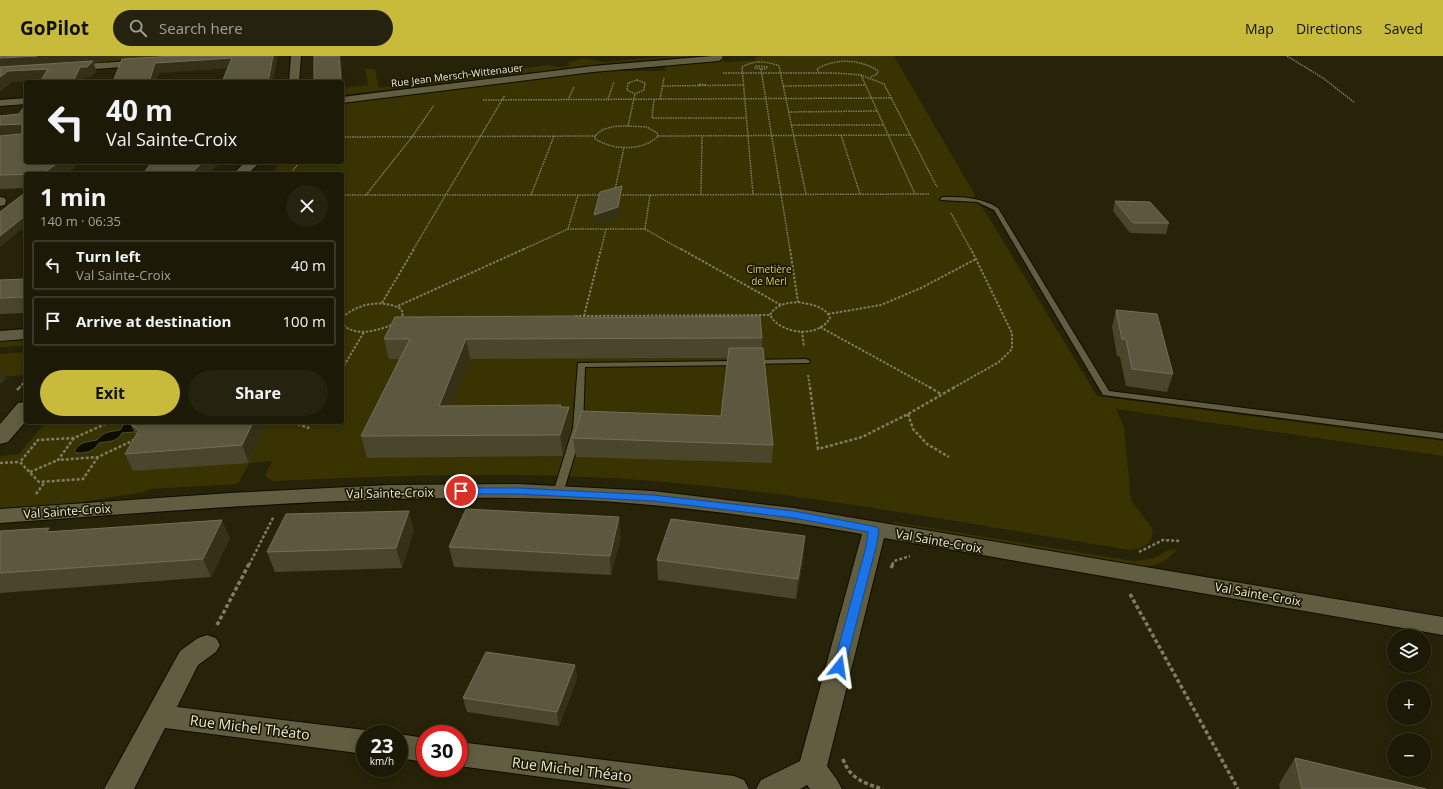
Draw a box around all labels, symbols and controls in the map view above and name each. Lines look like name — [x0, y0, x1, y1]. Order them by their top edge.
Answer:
search box — [113, 10, 393, 46]
text: GoPilot — [20, 15, 89, 41]
icon: search — [127, 17, 149, 39]
text: Search here — [159, 18, 243, 38]
text: Map — [1245, 19, 1274, 38]
text: Directions — [1296, 19, 1362, 38]
text: Saved — [1384, 19, 1423, 38]
street label: Rue Jean Mersch-Wittenauer — [390, 60, 524, 90]
text: 40 m — [106, 91, 173, 129]
icon: left — [40, 96, 92, 148]
text: Val Sainte-Croix — [106, 127, 237, 151]
text: 1 min — [40, 180, 107, 213]
button: close — [286, 185, 328, 227]
text: 140 m · 06:35 — [40, 212, 121, 230]
text: Turn left — [76, 246, 141, 266]
icon: left — [42, 254, 64, 276]
text: 40 m — [291, 255, 326, 275]
park label: Cimetière de Merl — [746, 262, 792, 288]
text: Val Sainte-Croix — [76, 266, 171, 284]
icon: arrive — [42, 310, 64, 332]
text: Arrive at destination — [76, 311, 231, 331]
text: 100 m — [282, 311, 326, 331]
button: Exit — [40, 370, 180, 416]
button: Share — [188, 370, 328, 416]
pin — [444, 474, 478, 508]
icon: arrive — [450, 480, 472, 502]
street label: Val Sainte-Croix — [346, 484, 435, 502]
street label: Val Sainte-Croix — [23, 499, 112, 523]
street label: Val Sainte-Croix — [894, 525, 984, 557]
street label: Val Sainte-Croix — [1213, 578, 1303, 610]
map controls — [1387, 629, 1431, 777]
button: layers — [1387, 629, 1431, 673]
position arrow — [818, 646, 860, 688]
button: + — [1387, 681, 1431, 725]
street label: Rue Michel Théato — [189, 710, 311, 744]
speed limit sign: 30 — [416, 725, 468, 777]
text: 23 — [371, 732, 393, 759]
button: − — [1387, 733, 1431, 777]
street label: Rue Michel Théato — [511, 752, 633, 786]
text: km/h — [370, 754, 394, 768]

